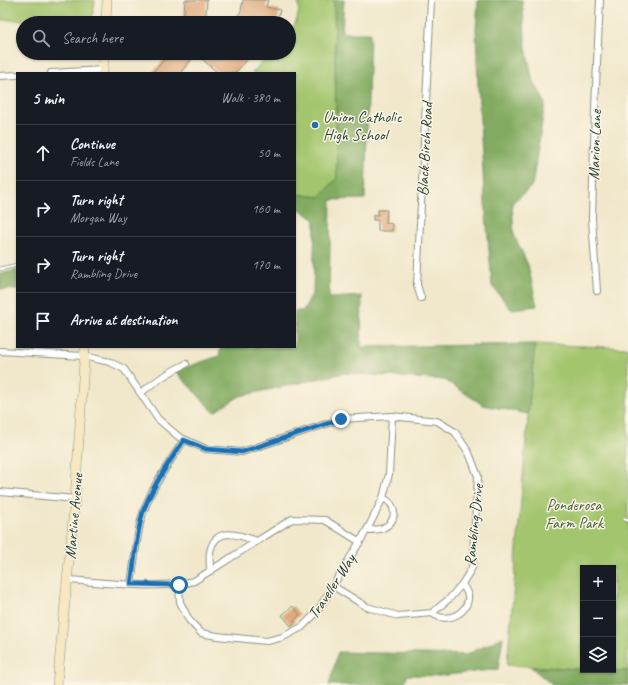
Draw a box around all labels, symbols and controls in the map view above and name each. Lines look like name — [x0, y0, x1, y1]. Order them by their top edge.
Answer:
search box — [16, 16, 296, 60]
icon: search — [30, 27, 52, 49]
text: Search here — [62, 29, 123, 48]
text: 5 min — [32, 88, 64, 109]
text: Walk · 380 m — [221, 90, 280, 106]
street label: Black Birch Road — [413, 99, 438, 196]
place label: Union Catholic High School — [323, 107, 403, 145]
street label: Marion Lane — [584, 108, 606, 180]
marker: Union Catholic High School — [310, 120, 320, 130]
text: Continue — [70, 135, 115, 154]
icon: ahead — [32, 142, 54, 164]
text: 50 m — [258, 145, 280, 161]
text: Fields Lane — [70, 154, 119, 170]
text: Turn right — [70, 191, 123, 210]
icon: right — [32, 198, 54, 220]
text: 160 m — [252, 201, 280, 217]
text: Morgan Way — [70, 210, 127, 226]
text: Turn right — [70, 247, 123, 266]
icon: right — [32, 254, 54, 276]
text: 170 m — [252, 257, 280, 273]
text: Rambling Drive — [70, 266, 137, 282]
icon: arrive — [32, 310, 54, 332]
text: Arrive at destination — [70, 311, 177, 330]
route end — [332, 410, 350, 428]
street label: Martine Avenue — [60, 471, 88, 560]
street label: Rambling Drive — [460, 481, 488, 567]
park label: Ponderosa Farm Park — [545, 495, 604, 533]
street label: Traveller Way — [303, 549, 361, 623]
map controls — [580, 565, 616, 673]
button: + — [580, 565, 616, 601]
route start — [170, 576, 188, 594]
button: − — [580, 601, 616, 637]
button: layers — [580, 637, 616, 673]

